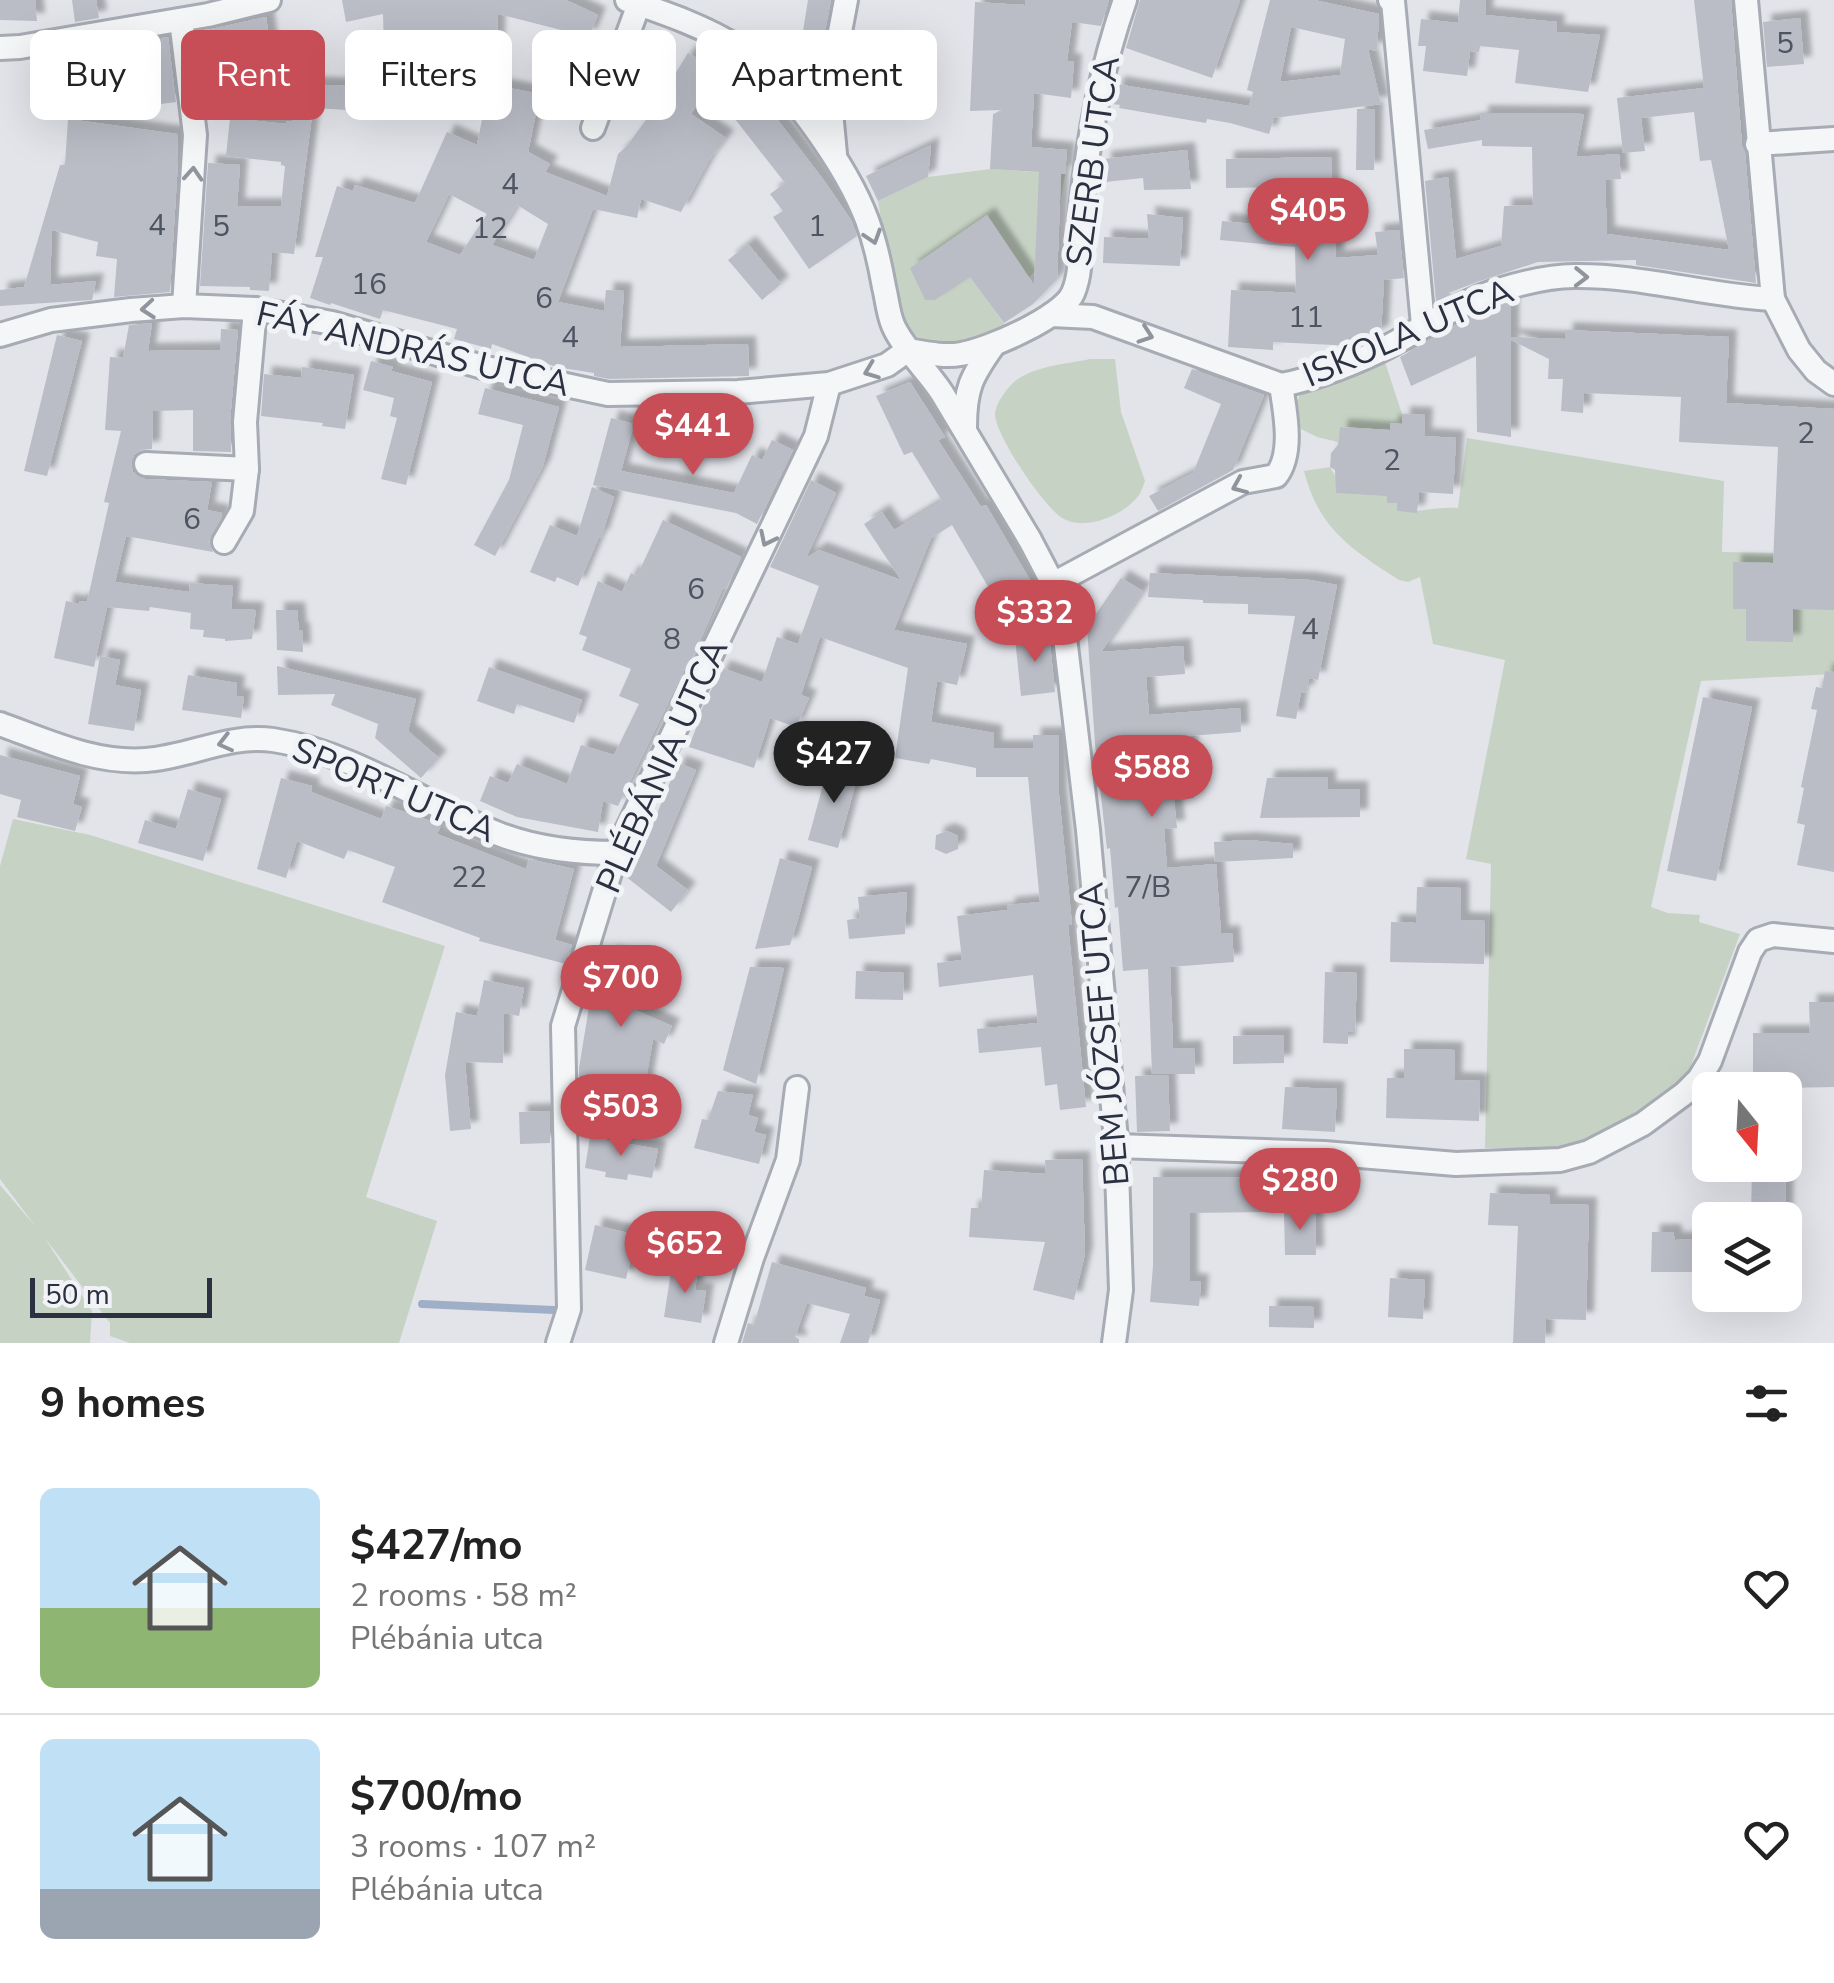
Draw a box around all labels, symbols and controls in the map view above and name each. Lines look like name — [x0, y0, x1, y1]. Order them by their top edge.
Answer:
house number: 5 — [1776, 23, 1794, 64]
chip: Buy — [30, 30, 161, 120]
chip: Rent — [181, 30, 325, 120]
chip: Filters — [345, 30, 512, 120]
chip: New — [532, 30, 676, 120]
chip: Apartment — [696, 30, 937, 120]
street label: SZERB UTCA — [1055, 53, 1131, 269]
house number: 4 — [501, 164, 519, 205]
one-way arrow — [182, 165, 203, 181]
pin: $405 — [1249, 178, 1367, 263]
text: $405 — [1270, 189, 1346, 232]
house number: 4 — [148, 205, 166, 246]
house number: 5 — [212, 206, 230, 247]
house number: 1 — [808, 206, 826, 247]
house number: 12 — [472, 208, 508, 249]
one-way arrow — [861, 228, 881, 245]
house number: 16 — [351, 264, 387, 305]
one-way arrow — [1574, 266, 1589, 288]
street label: ISKOLA UTCA — [1296, 268, 1520, 398]
house number: 6 — [535, 278, 553, 319]
street label: FÁY ANDRÁS UTCA — [252, 290, 574, 408]
house number: 11 — [1288, 297, 1324, 338]
one-way arrow — [139, 298, 155, 319]
house number: 4 — [561, 317, 579, 358]
one-way arrow — [1136, 324, 1153, 344]
one-way arrow — [863, 359, 880, 380]
pin: $441 — [634, 393, 752, 478]
text: $441 — [655, 404, 731, 447]
house number: 2 — [1797, 413, 1815, 454]
house number: 2 — [1383, 440, 1401, 481]
one-way arrow — [1231, 474, 1249, 494]
house number: 6 — [183, 499, 201, 540]
one-way arrow — [759, 529, 779, 547]
house number: 6 — [687, 569, 705, 610]
pin: $332 — [976, 580, 1094, 665]
text: $332 — [997, 591, 1073, 634]
house number: 4 — [1301, 609, 1319, 650]
house number: 8 — [663, 619, 681, 660]
street label: PLÉBÁNIA UTCA — [585, 632, 739, 900]
pin: $427 — [775, 721, 893, 806]
street label: SPORT UTCA — [285, 726, 503, 854]
one-way arrow — [217, 731, 234, 752]
text: $427 — [796, 732, 872, 775]
pin: $588 — [1093, 735, 1211, 820]
text: $588 — [1114, 746, 1190, 789]
house number: 22 — [451, 857, 487, 898]
house number: 7/B — [1125, 867, 1171, 908]
street label: BEM JÓZSEF UTCA — [1067, 880, 1141, 1188]
pin: $700 — [562, 945, 680, 1030]
text: $700 — [583, 956, 659, 999]
north arrow — [1692, 1072, 1802, 1182]
map controls — [1692, 1072, 1802, 1312]
pin: $503 — [562, 1074, 680, 1159]
text: $503 — [583, 1085, 659, 1128]
pin: $280 — [1241, 1148, 1359, 1233]
text: $280 — [1262, 1159, 1338, 1202]
button: layers — [1692, 1202, 1802, 1312]
pin: $652 — [626, 1211, 744, 1296]
text: $652 — [647, 1222, 723, 1265]
scale bar — [30, 1273, 212, 1318]
text: 50 m — [45, 1276, 110, 1314]
text: 9 homes — [40, 1375, 205, 1432]
icon: filters — [1739, 1376, 1794, 1431]
text: $427/mo — [350, 1517, 522, 1574]
icon: home — [120, 1528, 240, 1648]
icon: heart — [1739, 1561, 1794, 1616]
text: 2 rooms · 58 m² — [350, 1574, 577, 1617]
text: Plébánia utca — [350, 1617, 544, 1660]
text: $700/mo — [350, 1768, 522, 1825]
icon: home — [120, 1779, 240, 1899]
icon: heart — [1739, 1812, 1794, 1867]
text: 3 rooms · 107 m² — [350, 1825, 596, 1868]
text: Plébánia utca — [350, 1868, 544, 1911]

